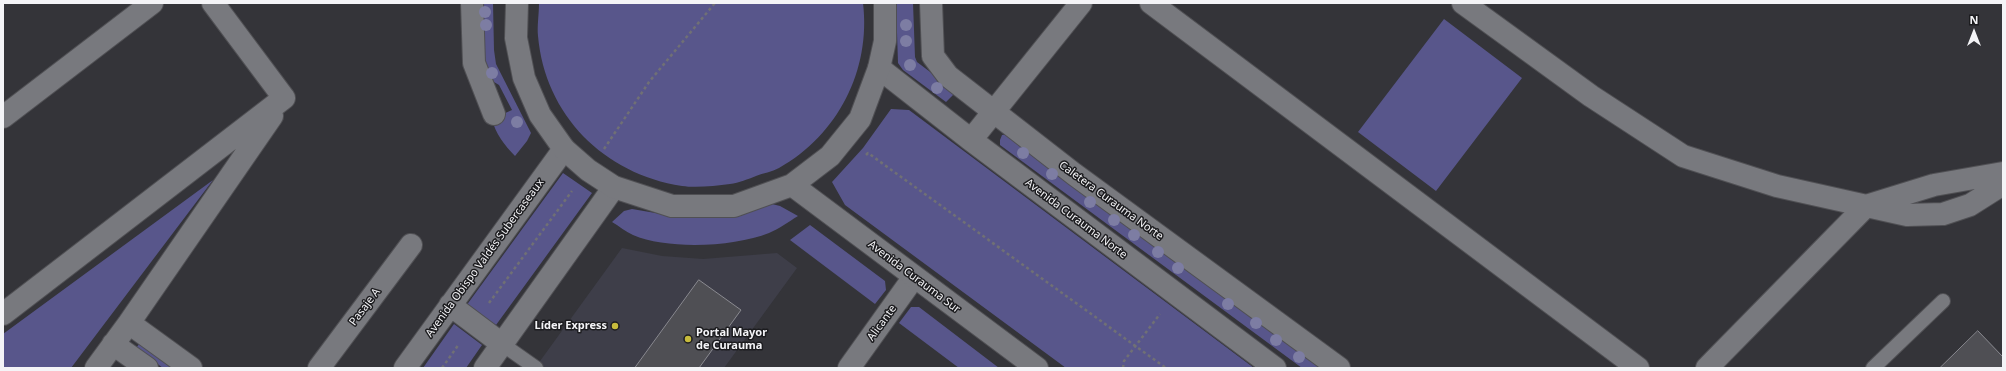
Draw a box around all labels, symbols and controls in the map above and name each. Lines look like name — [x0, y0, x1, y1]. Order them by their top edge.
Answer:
north arrow — [1954, 12, 1994, 52]
text: N — [1970, 12, 1978, 27]
street label: Caletera Curauma Norte — [1056, 159, 1166, 243]
street label: Avenida Obispo Valdés Subercaseaux — [423, 176, 547, 340]
street label: Avenida Curauma Norte — [1022, 176, 1130, 262]
street label: Avenida Curauma Sur — [865, 238, 963, 316]
street label: Pasaje A — [347, 286, 383, 328]
street label: Alicante — [865, 302, 899, 344]
place label: Líder Express — [534, 319, 607, 333]
marker: Líder Express — [610, 321, 620, 331]
place label: Portal Mayor de Curauma — [696, 326, 767, 352]
marker: Portal Mayor de Curauma — [683, 334, 693, 344]

